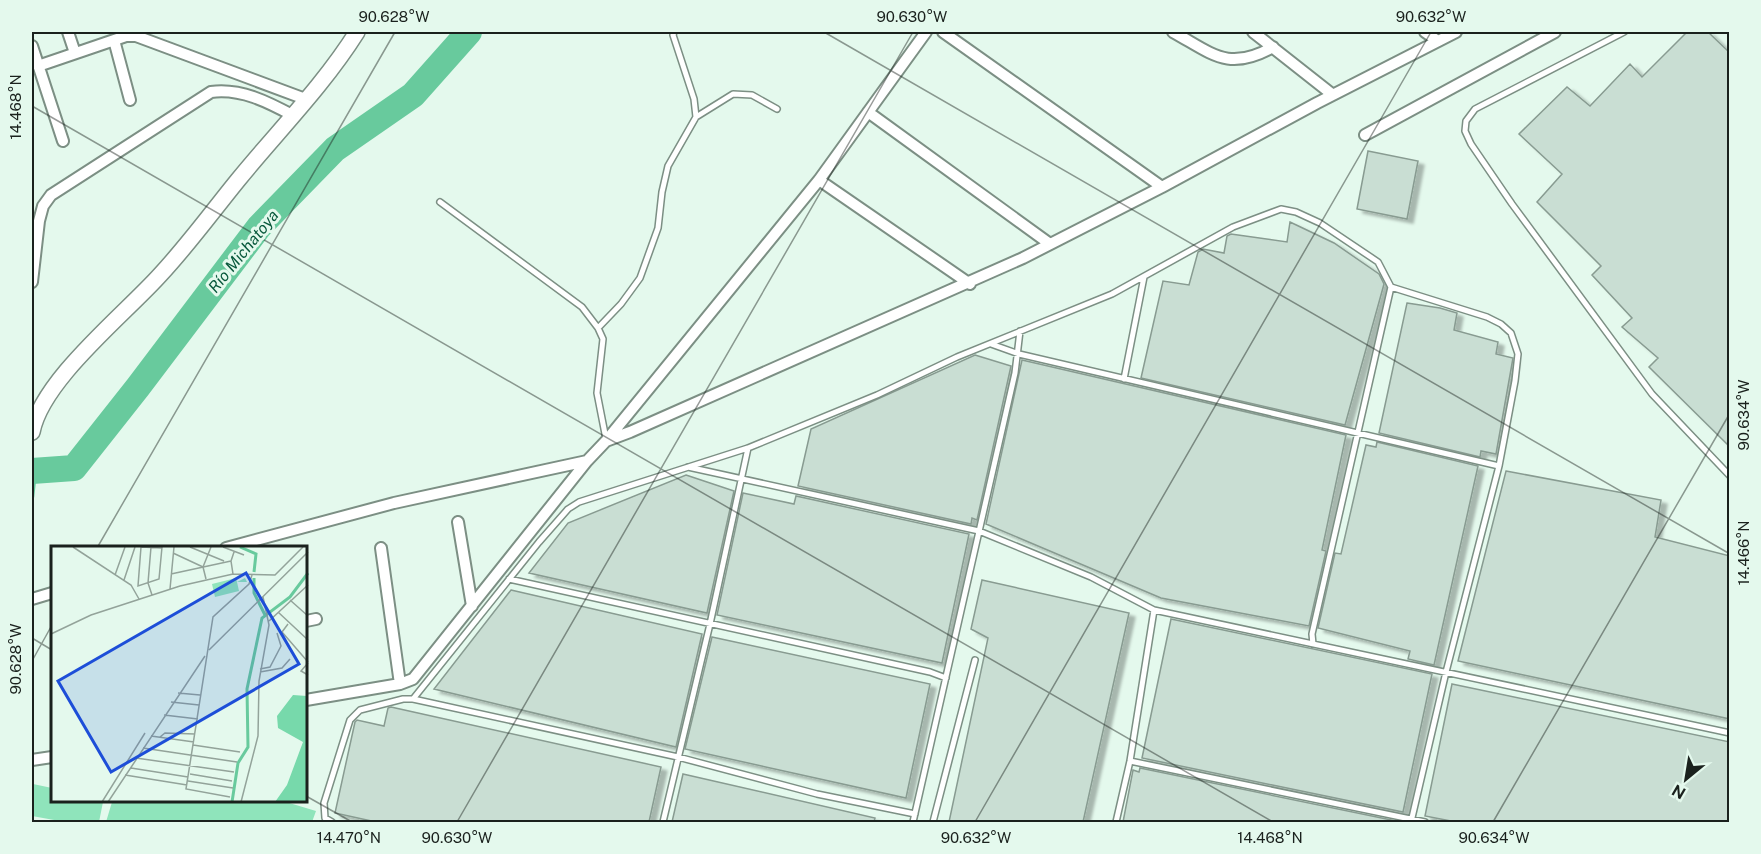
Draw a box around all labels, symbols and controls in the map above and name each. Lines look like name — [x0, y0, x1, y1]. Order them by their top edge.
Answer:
text: 90.628°W — [358, 8, 430, 25]
text: 90.630°W — [877, 8, 947, 25]
text: 90.632°W — [1396, 8, 1466, 25]
text: 14.468°N — [7, 74, 24, 140]
water label: Río Michatoya — [204, 206, 282, 296]
text: 90.634°W — [1735, 379, 1752, 451]
text: 14.466°N — [1735, 520, 1752, 586]
inset map — [51, 546, 308, 803]
text: 90.628°W — [7, 623, 24, 695]
north arrow — [1656, 749, 1716, 809]
text: N — [1669, 780, 1689, 803]
text: 14.470°N — [317, 829, 381, 846]
text: 90.630°W — [422, 829, 492, 846]
text: 90.632°W — [941, 829, 1011, 846]
text: 14.468°N — [1237, 829, 1303, 846]
text: 90.634°W — [1458, 829, 1530, 846]

